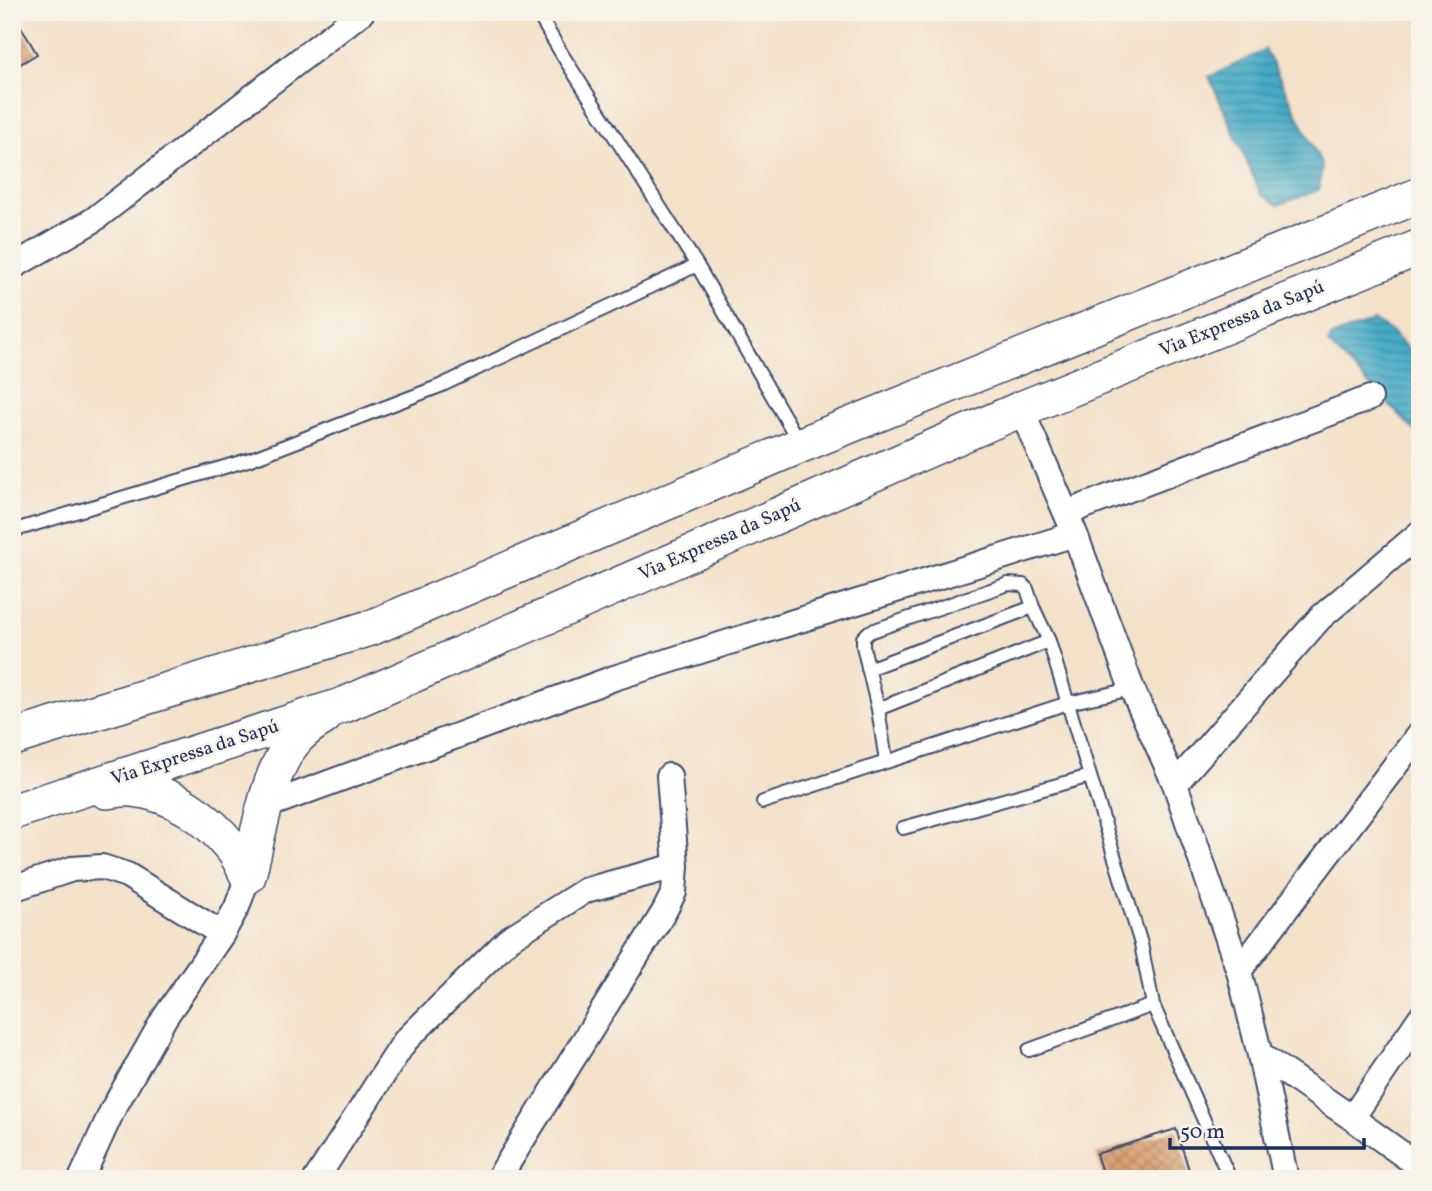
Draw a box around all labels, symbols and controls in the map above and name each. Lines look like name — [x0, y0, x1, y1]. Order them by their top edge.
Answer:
street label: Via Expressa da Sapú — [1156, 274, 1328, 364]
street label: Via Expressa da Sapú — [635, 492, 805, 588]
street label: Via Expressa da Sapú — [108, 714, 282, 792]
scale bar — [1170, 1107, 1364, 1151]
text: 50 m — [1180, 1118, 1225, 1147]

